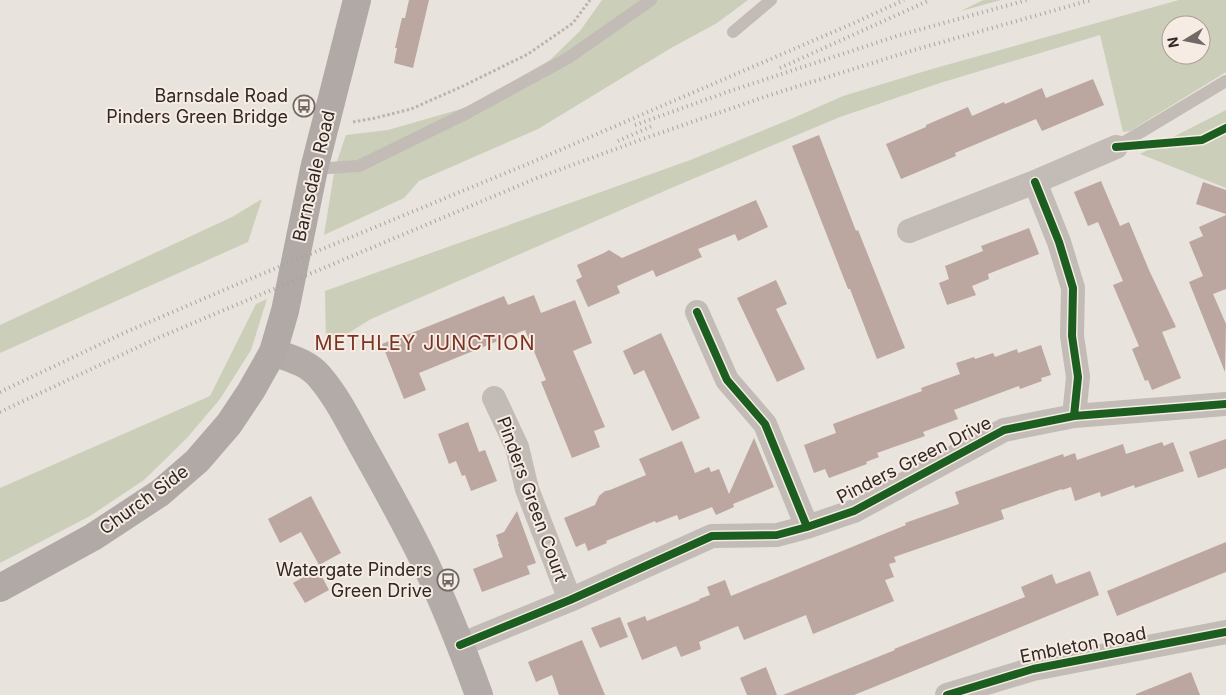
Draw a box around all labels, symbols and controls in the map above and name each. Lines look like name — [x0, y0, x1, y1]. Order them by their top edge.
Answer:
north arrow — [1161, 15, 1211, 65]
text: N — [1163, 36, 1182, 49]
place label: Barnsdale Road Pinders Green Bridge — [106, 85, 288, 127]
bus stop icon: Barnsdale Road Pinders Green Bridge — [292, 94, 316, 118]
street label: Barnsdale Road — [288, 108, 339, 243]
district label: METHLEY JUNCTION — [314, 331, 536, 355]
street label: Pinders Green Drive — [833, 411, 995, 508]
street label: Pinders Green Court — [493, 414, 572, 584]
street label: Church Side — [95, 460, 192, 539]
place label: Watergate Pinders Green Drive — [276, 559, 432, 601]
bus stop icon: Watergate Pinders Green Drive — [436, 568, 460, 592]
street label: Embleton Road — [1018, 622, 1148, 667]

